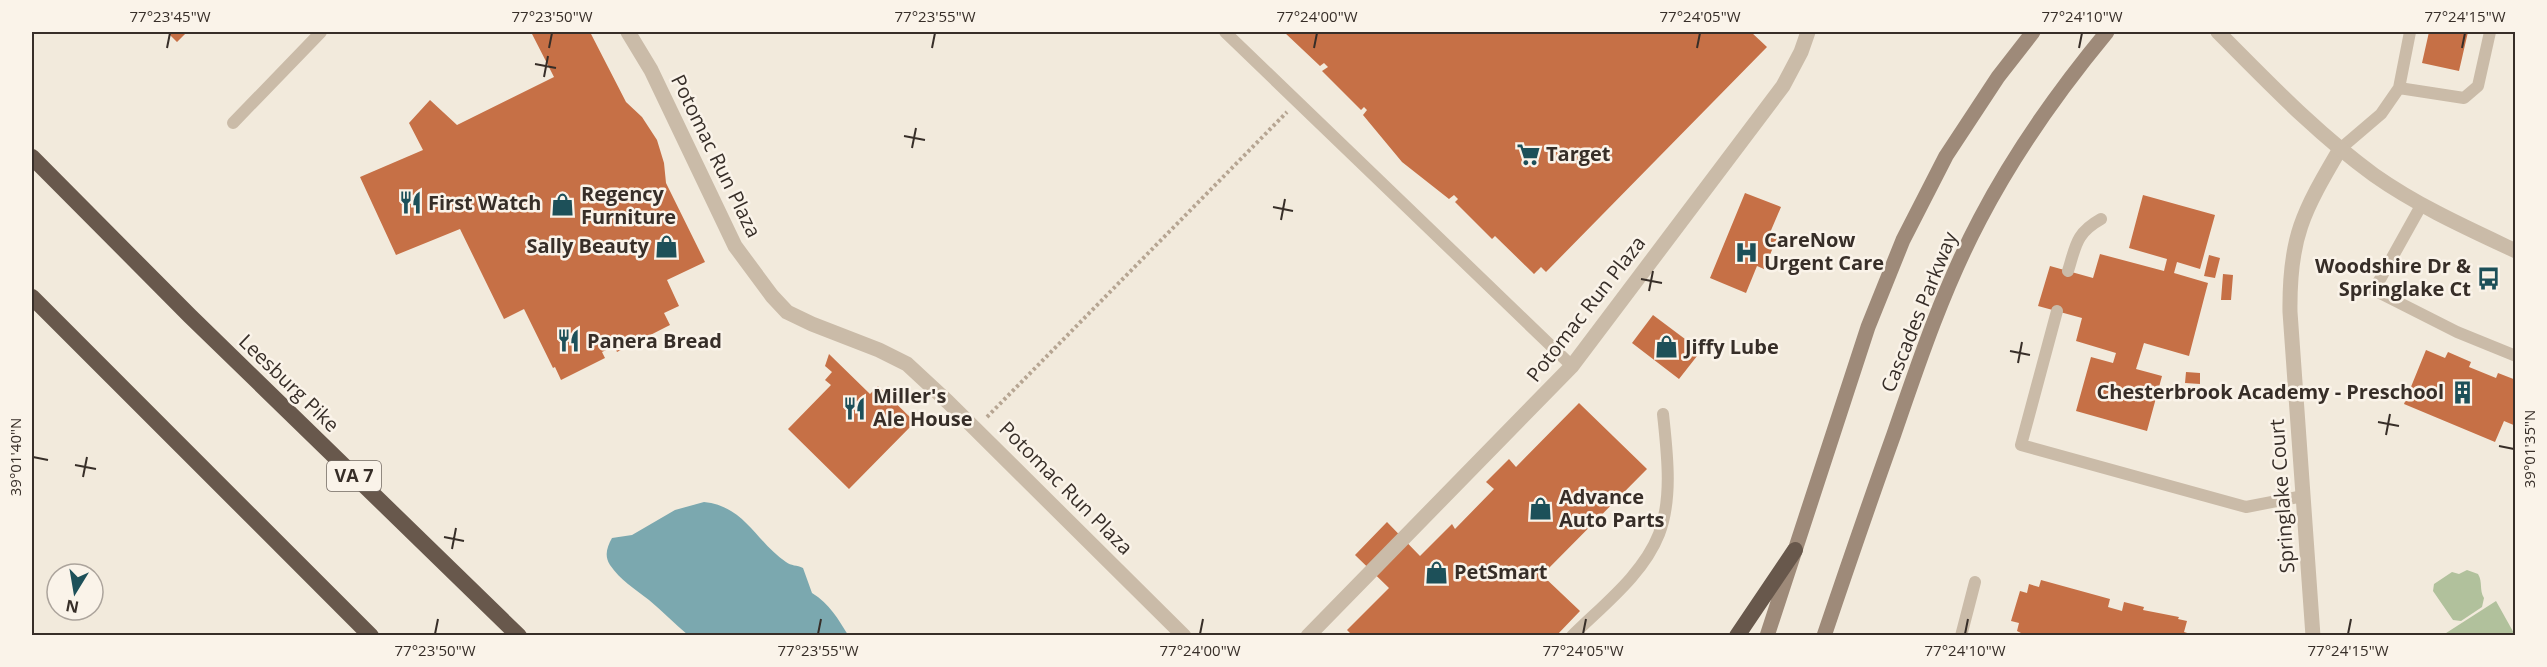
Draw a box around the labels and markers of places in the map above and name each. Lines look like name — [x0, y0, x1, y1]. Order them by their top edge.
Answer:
place label: Target — [1546, 140, 1611, 167]
supermarket icon: Target — [1515, 141, 1541, 167]
place label: Regency Furniture — [581, 180, 676, 230]
place label: First Watch — [428, 189, 542, 216]
restaurant icon: First Watch — [397, 190, 423, 216]
shop icon: Regency Furniture — [550, 192, 576, 218]
place label: CareNow Urgent Care — [1764, 226, 1884, 276]
place label: Sally Beauty — [527, 232, 650, 259]
shop icon: Sally Beauty — [654, 233, 680, 259]
hospital icon: CareNow Urgent Care — [1733, 239, 1759, 265]
place label: Woodshire Dr & Springlake Ct — [2315, 252, 2471, 302]
bus stop icon: Woodshire Dr & Springlake Ct — [2476, 265, 2502, 291]
place label: Panera Bread — [587, 327, 722, 354]
restaurant icon: Panera Bread — [556, 328, 582, 354]
place label: Jiffy Lube — [1683, 333, 1779, 360]
shop icon: Jiffy Lube — [1654, 334, 1680, 360]
place label: Chesterbrook Academy - Preschool — [2097, 378, 2444, 405]
building icon: Chesterbrook Academy - Preschool — [2449, 379, 2475, 405]
place label: Miller's Ale House — [873, 382, 973, 432]
restaurant icon: Miller's Ale House — [842, 395, 868, 421]
place label: Advance Auto Parts — [1559, 483, 1665, 533]
shop icon: Advance Auto Parts — [1528, 496, 1554, 522]
place label: PetSmart — [1454, 558, 1548, 585]
shop icon: PetSmart — [1423, 559, 1449, 585]

